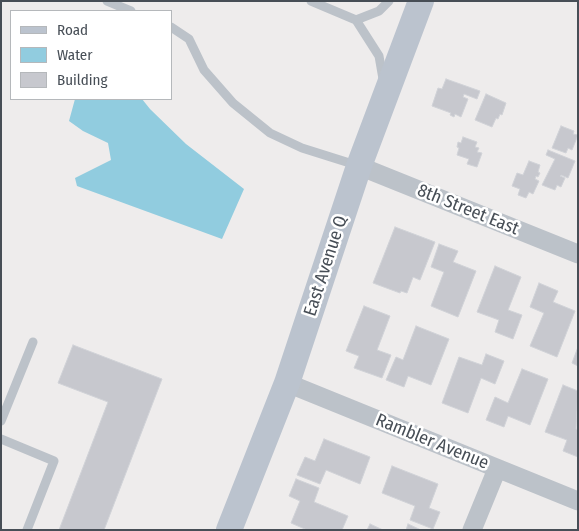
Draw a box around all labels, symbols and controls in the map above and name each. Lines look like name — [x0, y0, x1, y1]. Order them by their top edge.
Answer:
legend — [10, 10, 172, 100]
text: Road — [57, 21, 88, 39]
text: Water — [57, 46, 92, 64]
text: Building — [57, 71, 108, 89]
street label: 8th Street East — [414, 180, 522, 240]
street label: East Avenue Q — [300, 213, 352, 319]
street label: Rambler Avenue — [372, 410, 492, 474]

